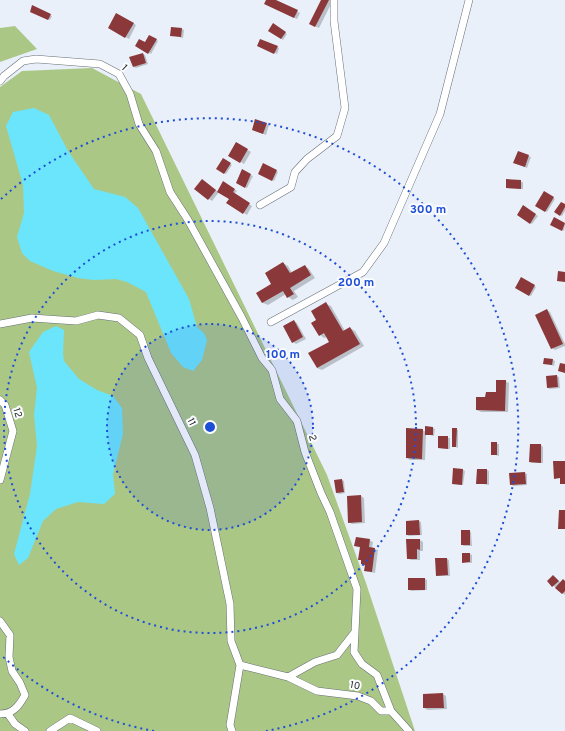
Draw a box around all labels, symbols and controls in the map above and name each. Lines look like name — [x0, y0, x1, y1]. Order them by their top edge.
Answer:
street label: 1 — [118, 62, 130, 74]
text: 300 m — [410, 202, 446, 218]
text: 200 m — [338, 275, 374, 291]
text: 100 m — [266, 347, 300, 363]
street label: 12 — [9, 406, 25, 420]
street label: 11 — [184, 416, 198, 428]
centre of rings — [203, 420, 217, 434]
street label: 2 — [305, 433, 319, 443]
street label: 10 — [349, 679, 361, 693]

